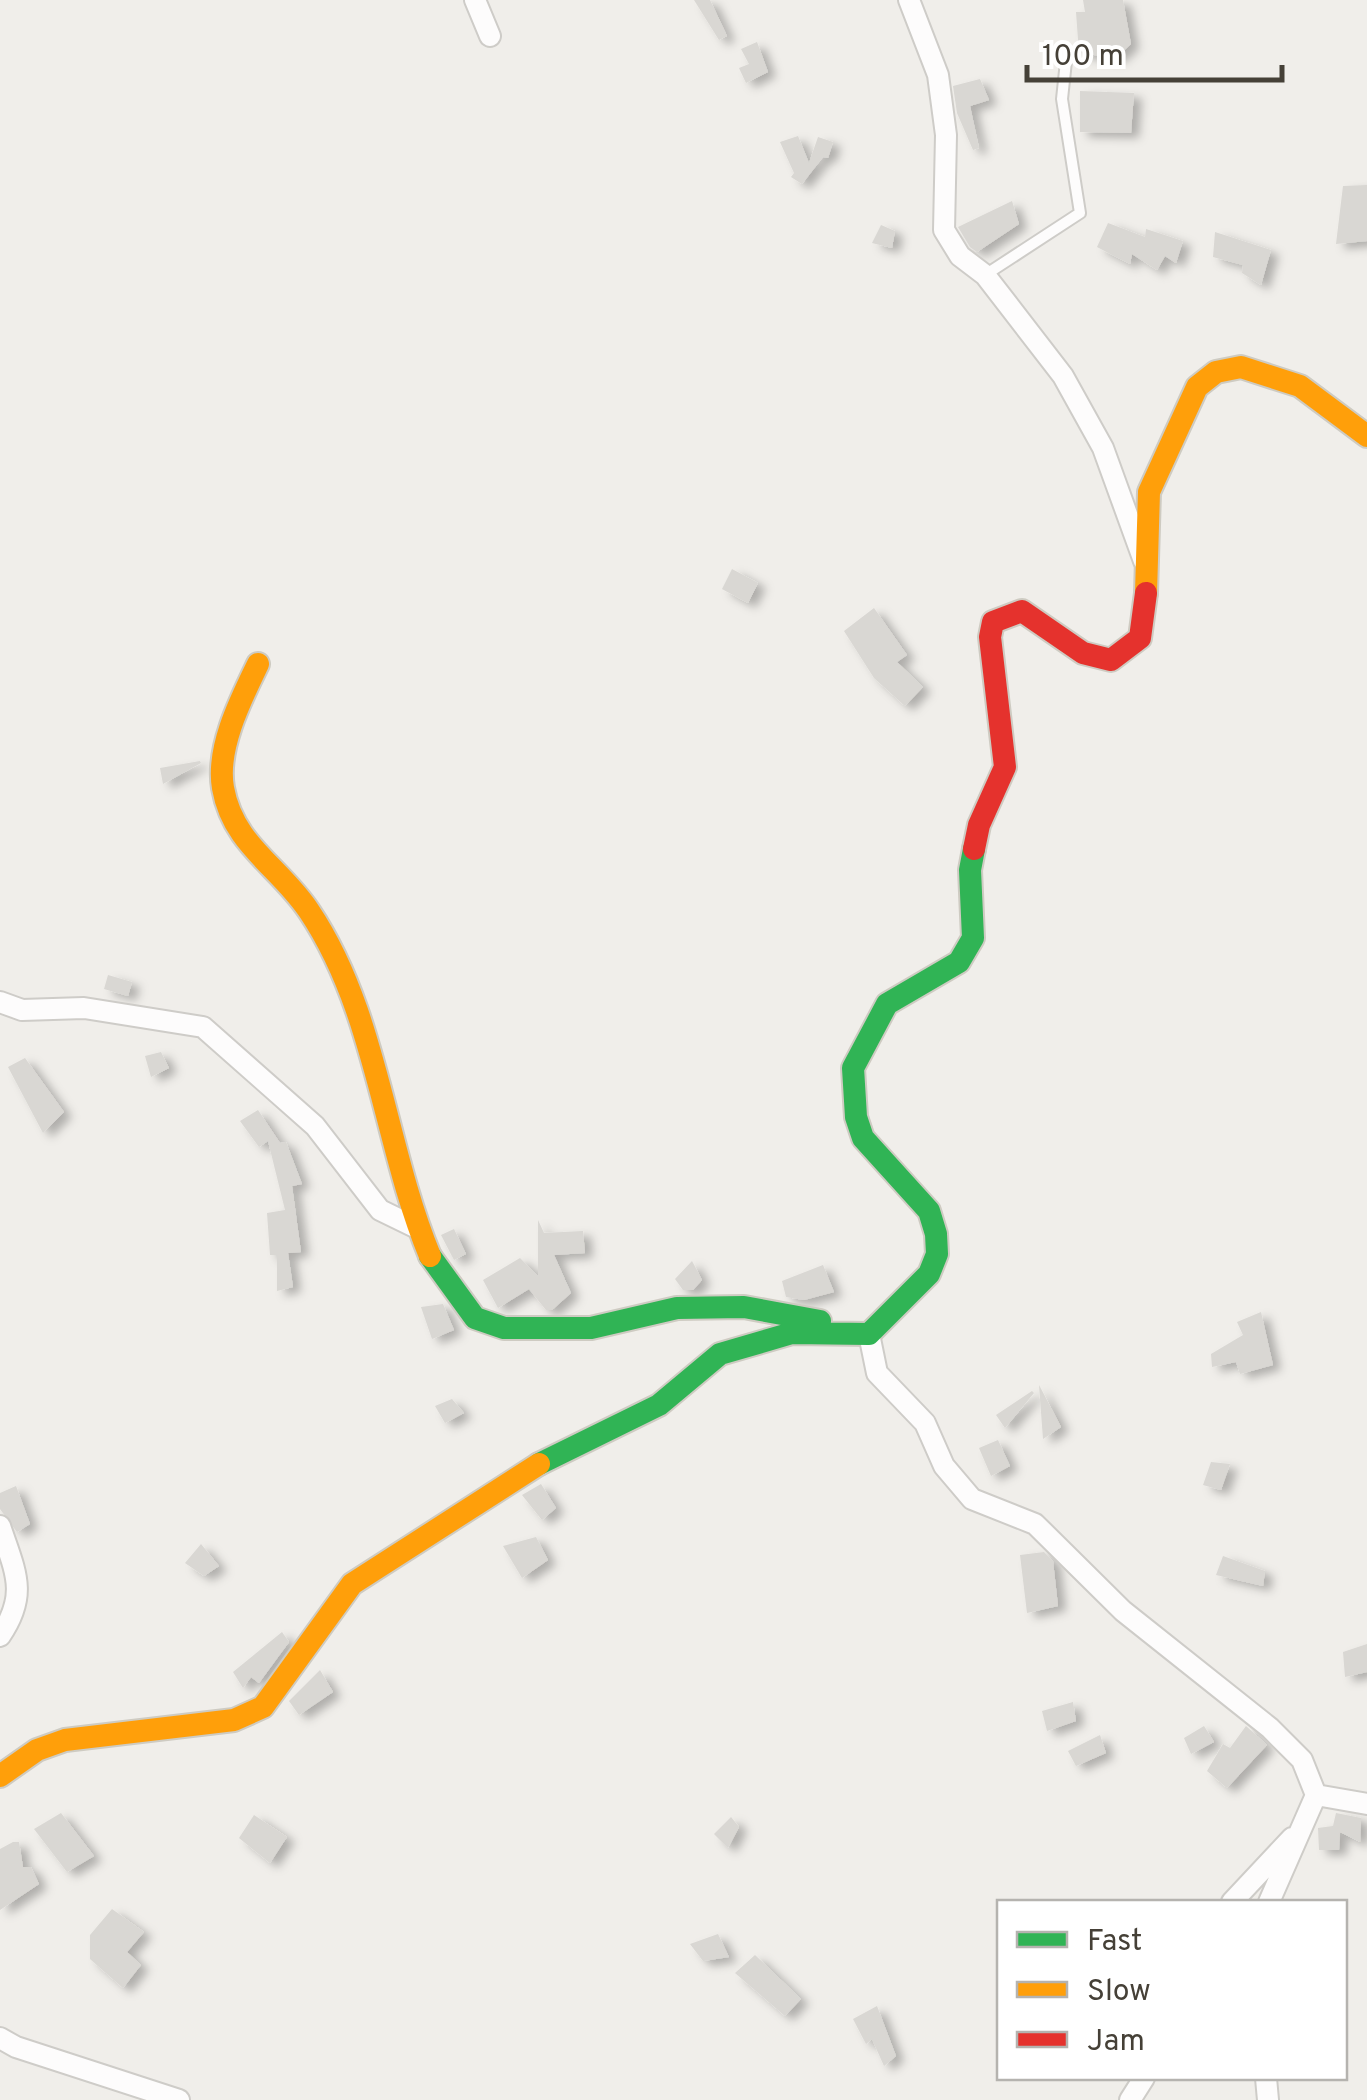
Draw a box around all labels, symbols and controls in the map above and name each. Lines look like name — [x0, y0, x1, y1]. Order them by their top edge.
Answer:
scale bar — [1027, 20, 1282, 82]
text: 100 m — [1042, 39, 1124, 76]
legend — [997, 1900, 1347, 2080]
text: Fast — [1087, 1924, 1142, 1961]
text: Slow — [1087, 1974, 1151, 2011]
text: Jam — [1087, 2024, 1145, 2061]

